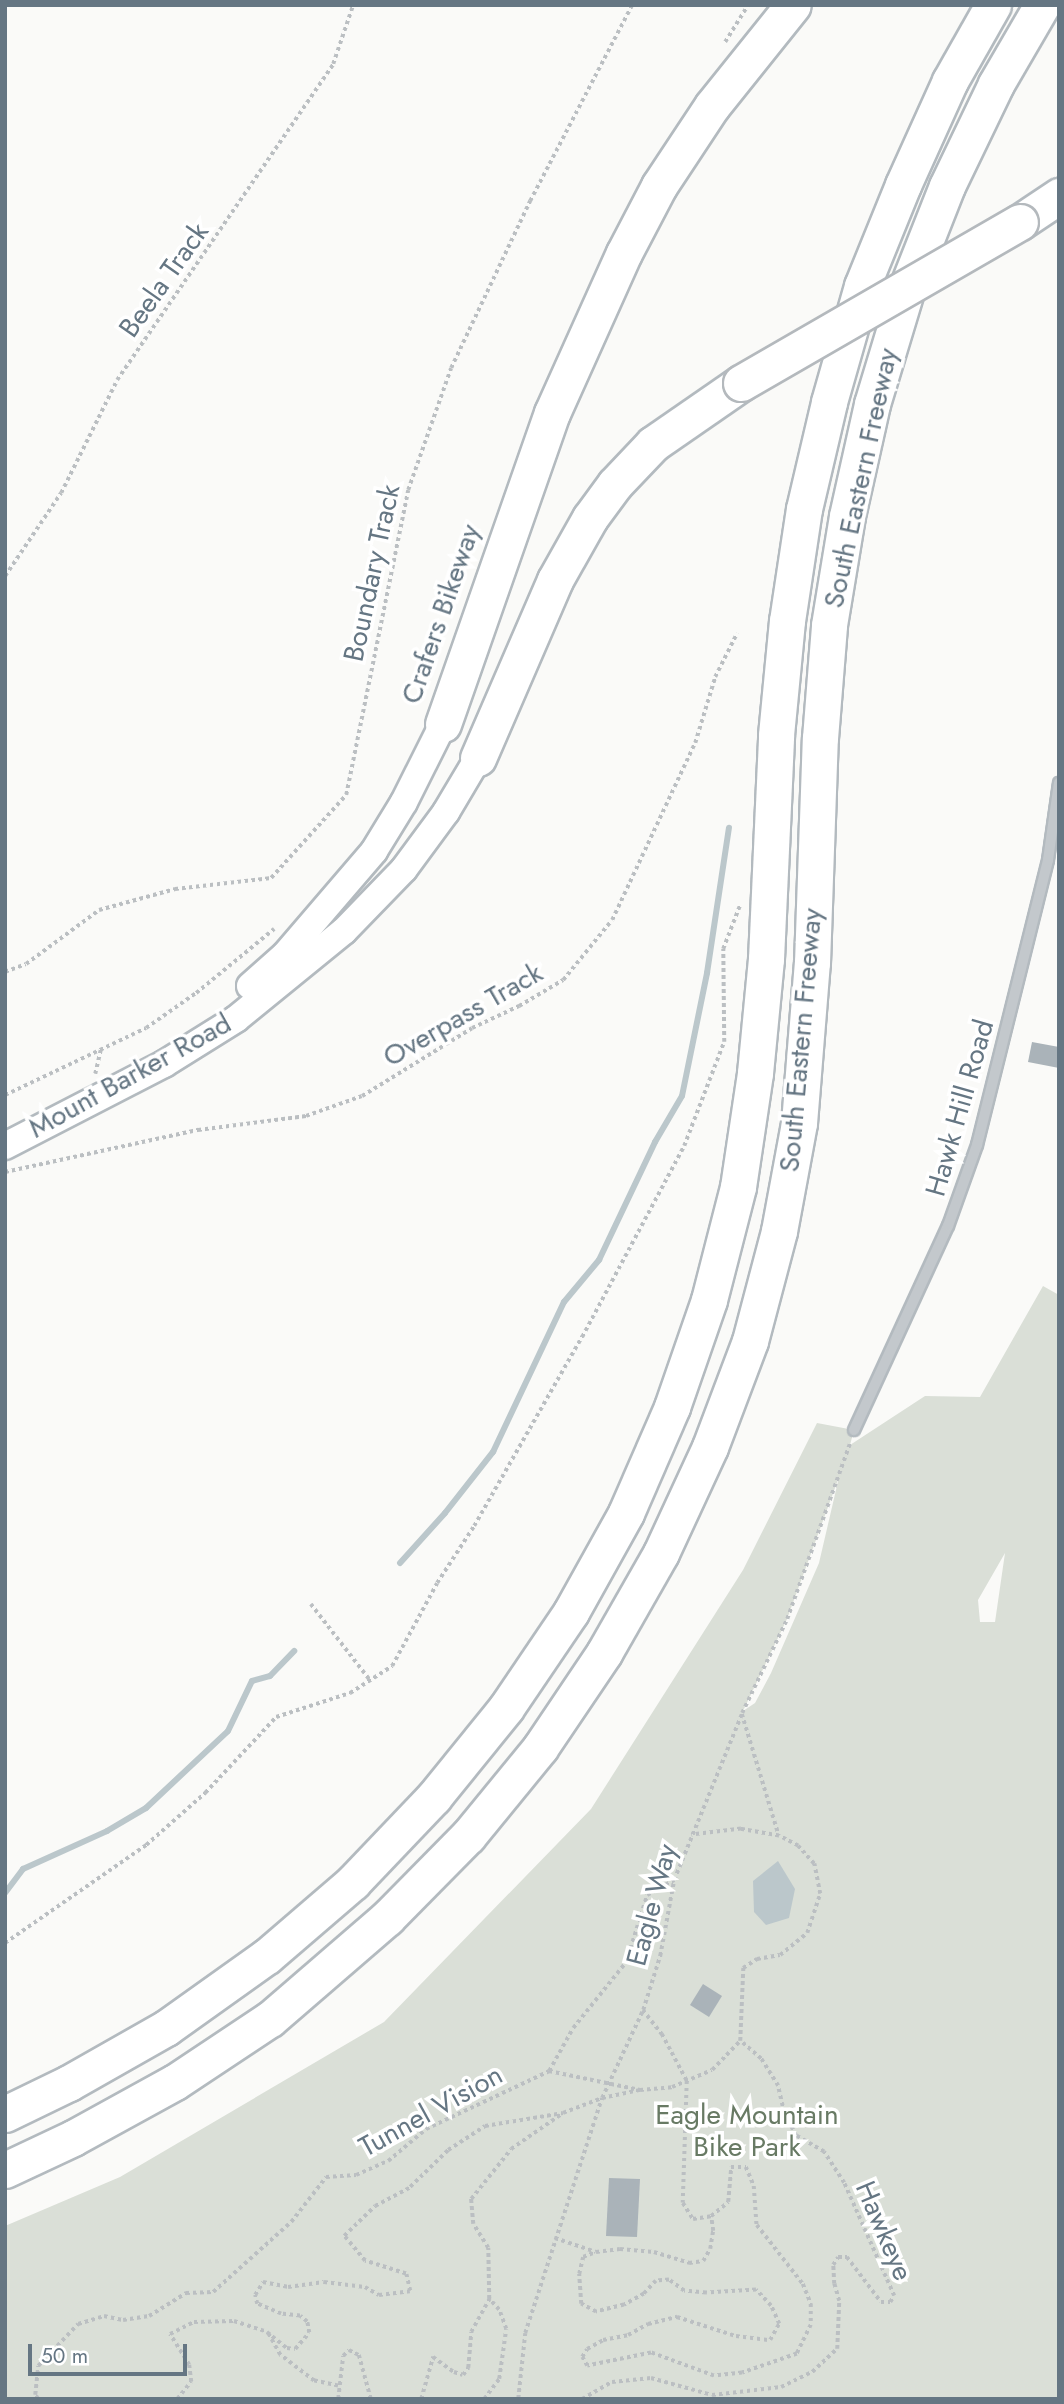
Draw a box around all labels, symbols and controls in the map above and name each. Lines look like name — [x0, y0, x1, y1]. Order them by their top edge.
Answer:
street label: Beela Track — [112, 216, 216, 344]
street label: South Eastern Freeway — [817, 345, 905, 611]
street label: Boundary Track — [337, 481, 407, 665]
street label: Crafers Bikeway — [395, 520, 487, 708]
street label: South Eastern Freeway — [773, 907, 829, 1173]
street label: Overpass Track — [377, 956, 549, 1074]
street label: Mount Barker Road — [23, 1007, 237, 1145]
street label: Hawk Hill Road — [919, 1016, 1001, 1200]
street label: Eagle Way — [620, 1840, 684, 1970]
street label: Tunnel Vision — [354, 2058, 508, 2164]
park label: Eagle Mountain Bike Park — [655, 2098, 839, 2164]
street label: Hawkeye — [848, 2176, 920, 2286]
scale bar — [32, 2330, 191, 2374]
text: 50 m — [41, 2341, 88, 2371]

